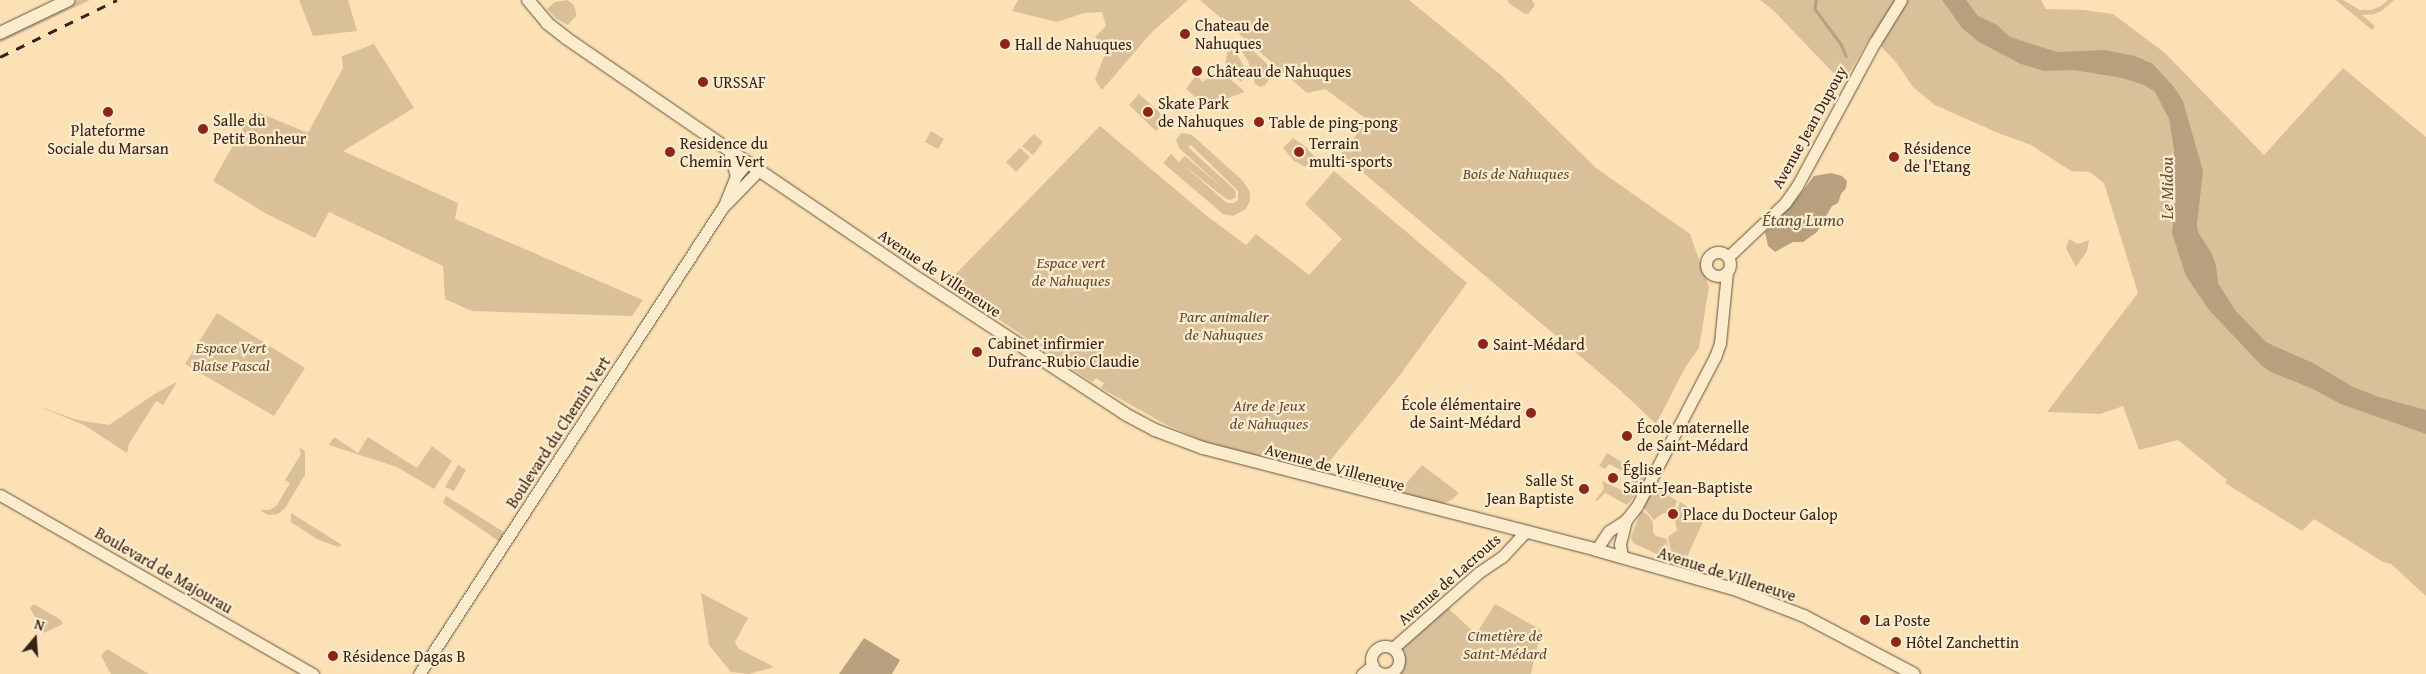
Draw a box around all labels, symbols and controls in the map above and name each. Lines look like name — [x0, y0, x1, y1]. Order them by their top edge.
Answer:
place label: Chateau de Nahuques — [1195, 15, 1269, 53]
marker: Chateau de Nahuques — [1179, 28, 1191, 40]
place label: Hall de Nahuques — [1015, 34, 1132, 54]
marker: Hall de Nahuques — [999, 38, 1011, 50]
place label: Château de Nahuques — [1207, 61, 1351, 81]
street label: Avenue Jean Dupouy — [1767, 62, 1851, 192]
marker: Château de Nahuques — [1191, 65, 1203, 77]
place label: URSSAF — [713, 72, 766, 92]
marker: URSSAF — [697, 76, 709, 88]
place label: Skate Park de Nahuques — [1158, 93, 1244, 131]
marker: Plateforme Sociale du Marsan — [102, 106, 114, 118]
marker: Skate Park de Nahuques — [1142, 106, 1154, 118]
place label: Salle du Petit Bonheur — [213, 110, 306, 148]
place label: Table de ping-pong — [1269, 112, 1398, 132]
marker: Table de ping-pong — [1253, 116, 1265, 128]
place label: Plateforme Sociale du Marsan — [47, 120, 169, 158]
marker: Salle du Petit Bonheur — [197, 123, 209, 135]
place label: Residence du Chemin Vert — [680, 133, 768, 171]
place label: Terrain multi-sports — [1309, 133, 1393, 171]
place label: Résidence de l'Etang — [1904, 138, 1971, 176]
marker: Residence du Chemin Vert — [664, 146, 676, 158]
marker: Terrain multi-sports — [1293, 146, 1305, 158]
marker: Résidence de l'Etang — [1888, 151, 1900, 163]
water label: Le Midou — [2156, 157, 2178, 219]
park label: Bois de Nahuques — [1463, 163, 1569, 183]
water label: Étang Lumo — [1762, 209, 1844, 231]
street label: Avenue de Villeneuve — [875, 225, 1005, 321]
park label: Espace vert de Nahuques — [1032, 252, 1110, 290]
park label: Parc animalier de Nahuques — [1179, 306, 1269, 344]
place label: Cabinet infirmier Dufranc-Rubio Claudie — [988, 333, 1139, 371]
place label: Saint-Médard — [1493, 334, 1585, 354]
park label: Espace Vert Blaise Pascal — [192, 337, 270, 375]
marker: Saint-Médard — [1477, 338, 1489, 350]
marker: Cabinet infirmier Dufranc-Rubio Claudie — [970, 345, 984, 359]
street label: Boulevard du Chemin Vert — [502, 353, 614, 511]
place label: École élémentaire de Saint-Médard — [1401, 394, 1521, 432]
park label: Aire de Jeux de Nahuques — [1230, 395, 1308, 433]
marker: École élémentaire de Saint-Médard — [1525, 407, 1537, 419]
place label: École maternelle de Saint-Médard — [1637, 417, 1749, 455]
marker: École maternelle de Saint-Médard — [1621, 430, 1633, 442]
street label: Avenue de Villeneuve — [1263, 439, 1407, 495]
place label: Église Saint-Jean-Baptiste — [1623, 459, 1752, 497]
place label: Salle St Jean Baptiste — [1486, 470, 1574, 508]
marker: Église Saint-Jean-Baptiste — [1607, 472, 1619, 484]
marker: Salle St Jean Baptiste — [1578, 483, 1590, 495]
place label: Place du Docteur Galop — [1683, 504, 1838, 524]
marker: Place du Docteur Galop — [1667, 508, 1679, 520]
street label: Boulevard de Majourau — [92, 523, 236, 617]
street label: Avenue de Lacrouts — [1394, 529, 1504, 629]
street label: Avenue de Villeneuve — [1656, 543, 1798, 605]
place label: La Poste — [1875, 610, 1930, 630]
north arrow — [10, 614, 60, 664]
text: N — [32, 614, 47, 636]
marker: La Poste — [1859, 614, 1871, 626]
park label: Cimetière de Saint-Médard — [1463, 625, 1547, 663]
place label: Hôtel Zanchettin — [1906, 632, 2019, 652]
marker: Hôtel Zanchettin — [1890, 636, 1902, 648]
place label: Résidence Dagas B — [343, 646, 465, 666]
marker: Résidence Dagas B — [327, 650, 339, 662]

